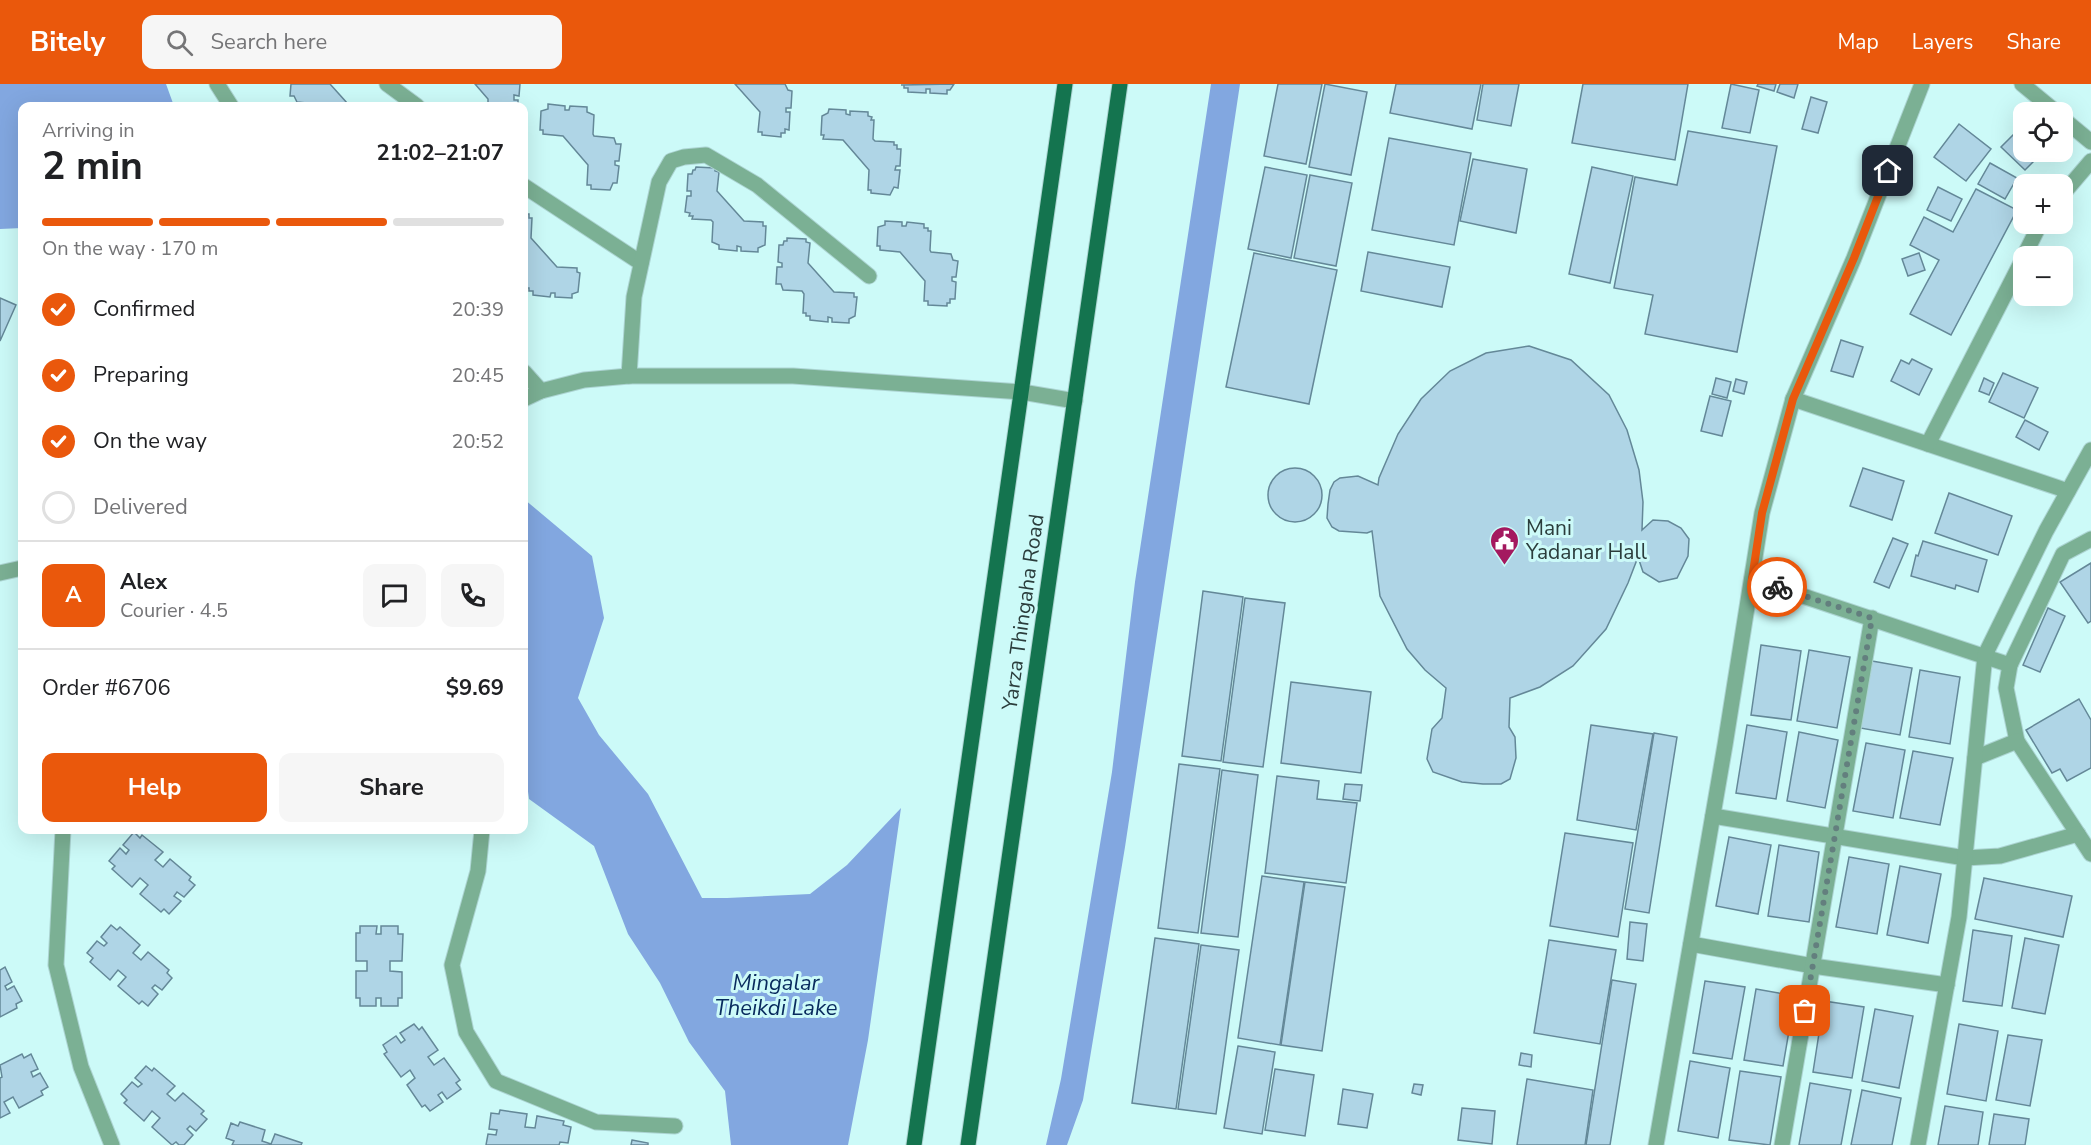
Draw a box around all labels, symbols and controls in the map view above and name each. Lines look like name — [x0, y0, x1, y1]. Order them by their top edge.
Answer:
search box — [142, 15, 562, 69]
text: Bitely — [30, 23, 106, 61]
icon: search — [163, 26, 196, 59]
text: Search here — [211, 27, 327, 57]
text: Map — [1837, 28, 1879, 56]
text: Layers — [1912, 28, 1973, 56]
text: Share — [2006, 28, 2061, 56]
map controls — [2013, 102, 2073, 306]
button: locate — [2013, 102, 2073, 162]
text: Arriving in — [42, 117, 135, 144]
text: 21:02–21:07 — [376, 138, 504, 168]
text: 2 min — [42, 140, 143, 193]
pin — [1862, 145, 1913, 196]
icon: home — [1871, 154, 1904, 187]
button: + — [2013, 174, 2073, 234]
text: On the way · 170 m — [42, 235, 218, 262]
button: − — [2013, 246, 2073, 306]
icon: check — [42, 293, 75, 326]
text: Confirmed — [93, 294, 195, 324]
text: 20:39 — [451, 296, 504, 323]
icon: check — [42, 359, 75, 392]
text: Preparing — [93, 360, 189, 390]
text: 20:45 — [451, 362, 504, 389]
icon: check — [42, 425, 75, 458]
text: On the way — [93, 426, 207, 456]
text: 20:52 — [451, 428, 504, 455]
text: Delivered — [93, 492, 188, 522]
street label: Yarza Thingaha Road — [995, 512, 1051, 713]
place label: Mani Yadanar Hall — [1525, 514, 1648, 566]
public building icon: Mani Yadanar Hall — [1489, 524, 1521, 566]
courier — [1747, 557, 1807, 617]
button: chat — [363, 564, 426, 627]
button: phone — [441, 564, 504, 627]
text: Alex — [120, 567, 167, 597]
icon: bike — [1761, 571, 1794, 604]
text: A — [65, 580, 82, 610]
text: Courier · 4.5 — [120, 597, 228, 624]
text: Order #6706 — [42, 673, 171, 703]
text: $9.69 — [446, 673, 504, 703]
button: Help — [42, 753, 267, 822]
button: Share — [279, 753, 504, 822]
water label: Mingalar Theikdi Lake — [715, 968, 838, 1023]
pin — [1779, 985, 1830, 1036]
icon: bag — [1788, 994, 1821, 1027]

